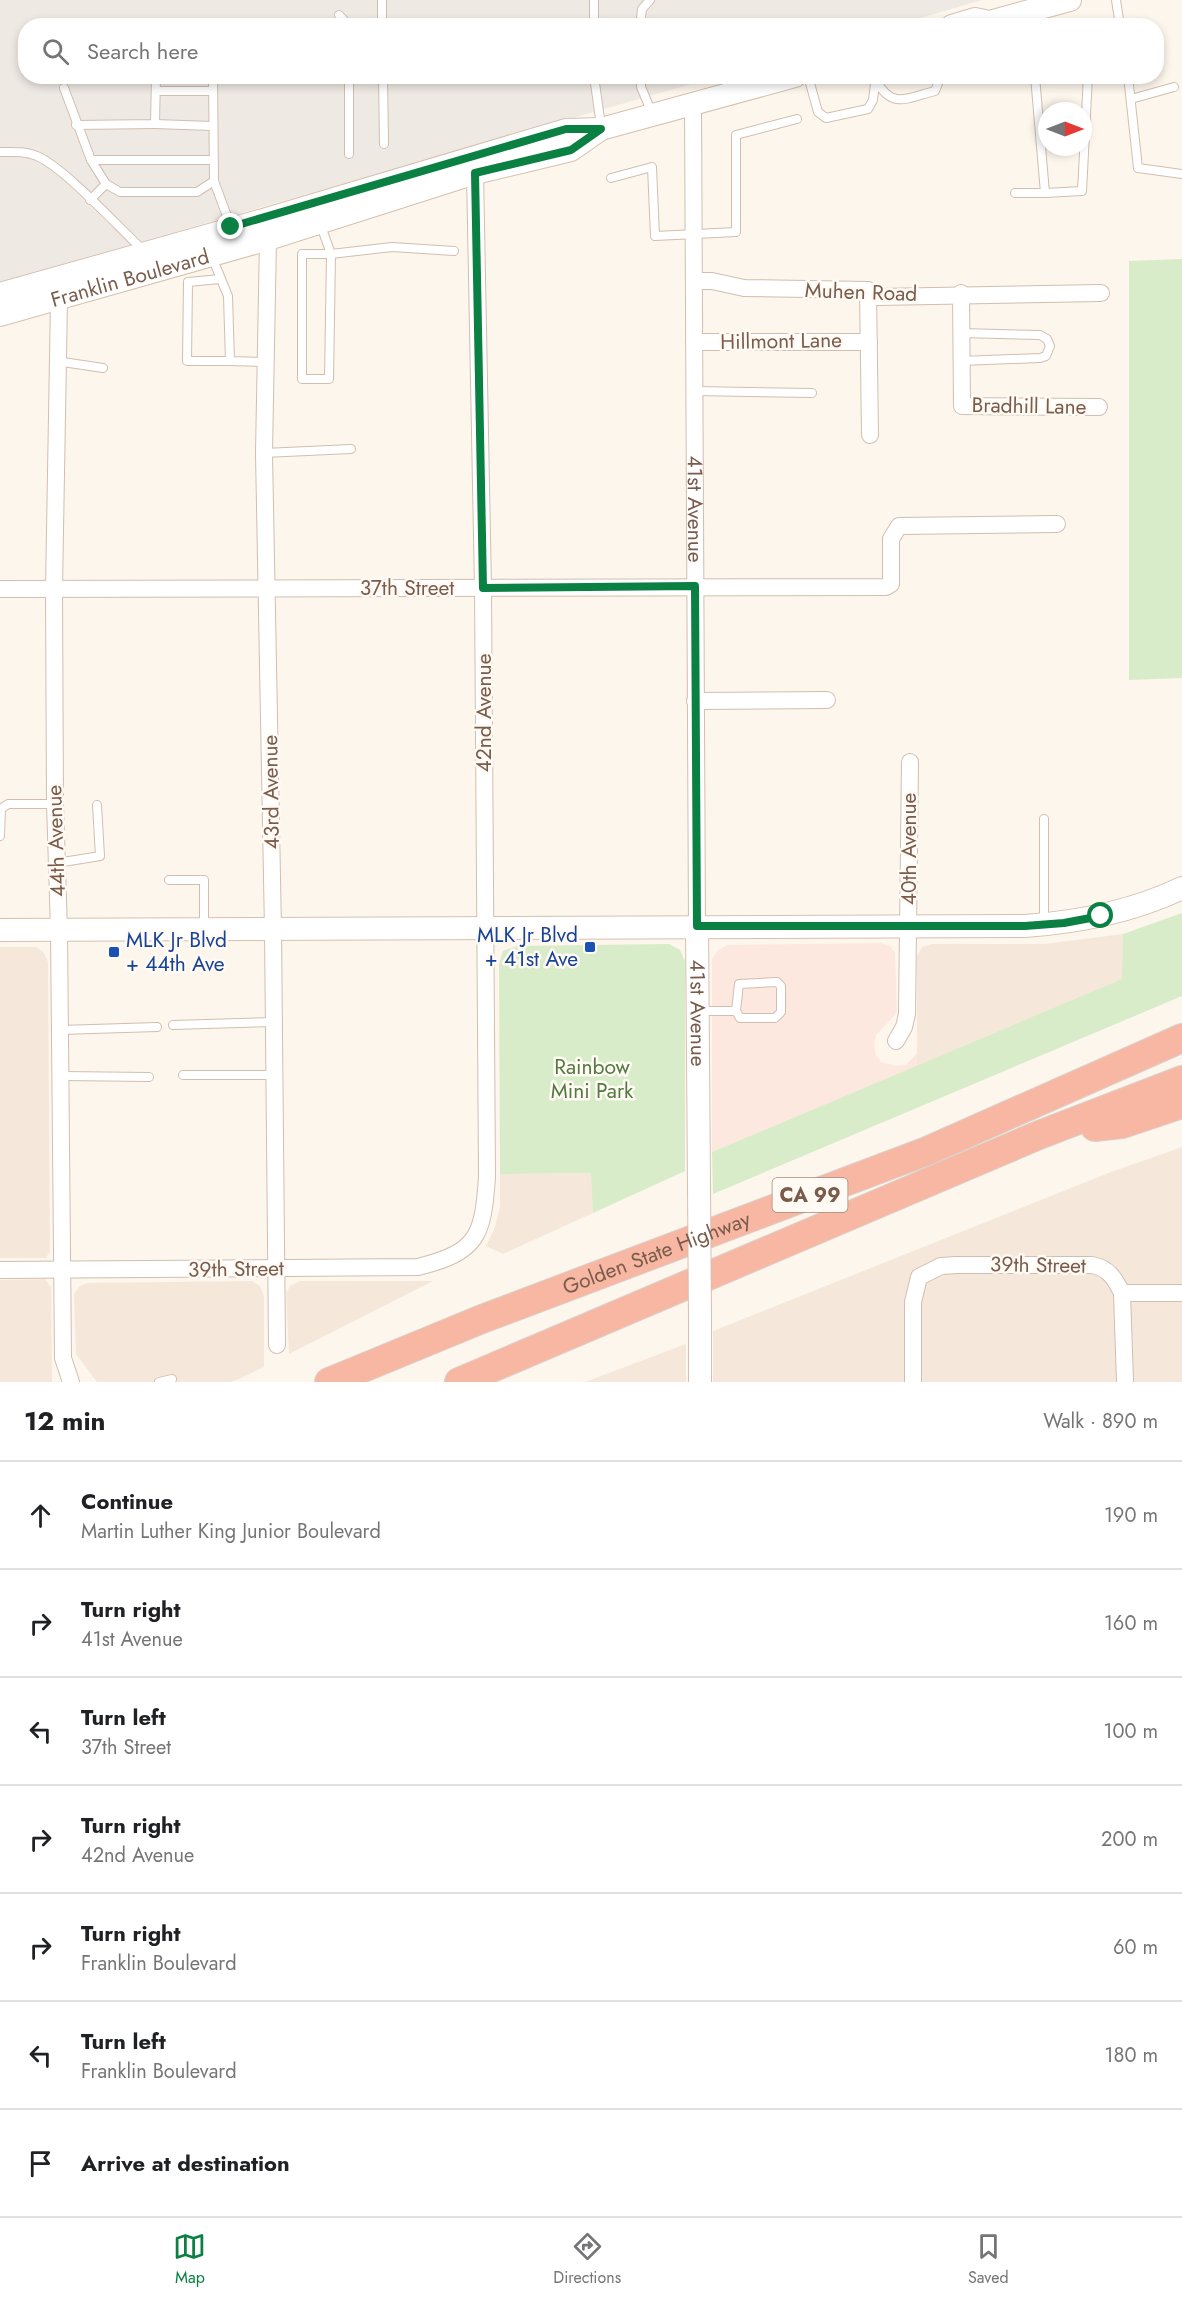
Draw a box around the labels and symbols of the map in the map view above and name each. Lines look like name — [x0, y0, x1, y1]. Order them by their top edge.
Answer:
north arrow — [1038, 102, 1092, 156]
route end — [217, 213, 243, 239]
street label: Franklin Boulevard — [47, 241, 213, 315]
street label: Muhen Road — [804, 275, 918, 309]
street label: Hillmont Lane — [720, 325, 842, 357]
street label: Bradhill Lane — [971, 390, 1087, 422]
street label: 41st Avenue — [680, 455, 710, 563]
street label: 37th Street — [360, 573, 454, 603]
street label: 42nd Avenue — [469, 653, 499, 772]
street label: 43rd Avenue — [255, 734, 287, 850]
street label: 44th Avenue — [39, 784, 73, 898]
street label: 40th Avenue — [894, 793, 924, 905]
route start — [1087, 902, 1113, 928]
place label: MLK Jr Blvd + 41st Ave — [477, 920, 578, 974]
place label: MLK Jr Blvd + 44th Ave — [126, 925, 227, 979]
marker: MLK Jr Blvd + 41st Ave — [583, 940, 597, 954]
marker: MLK Jr Blvd + 44th Ave — [107, 945, 121, 959]
street label: 41st Avenue — [682, 959, 713, 1067]
park label: Rainbow Mini Park — [551, 1052, 634, 1106]
road number: CA 99 — [772, 1178, 848, 1212]
street label: Golden State Highway — [558, 1204, 755, 1302]
street label: 39th Street — [990, 1249, 1086, 1281]
street label: 39th Street — [188, 1253, 284, 1285]

